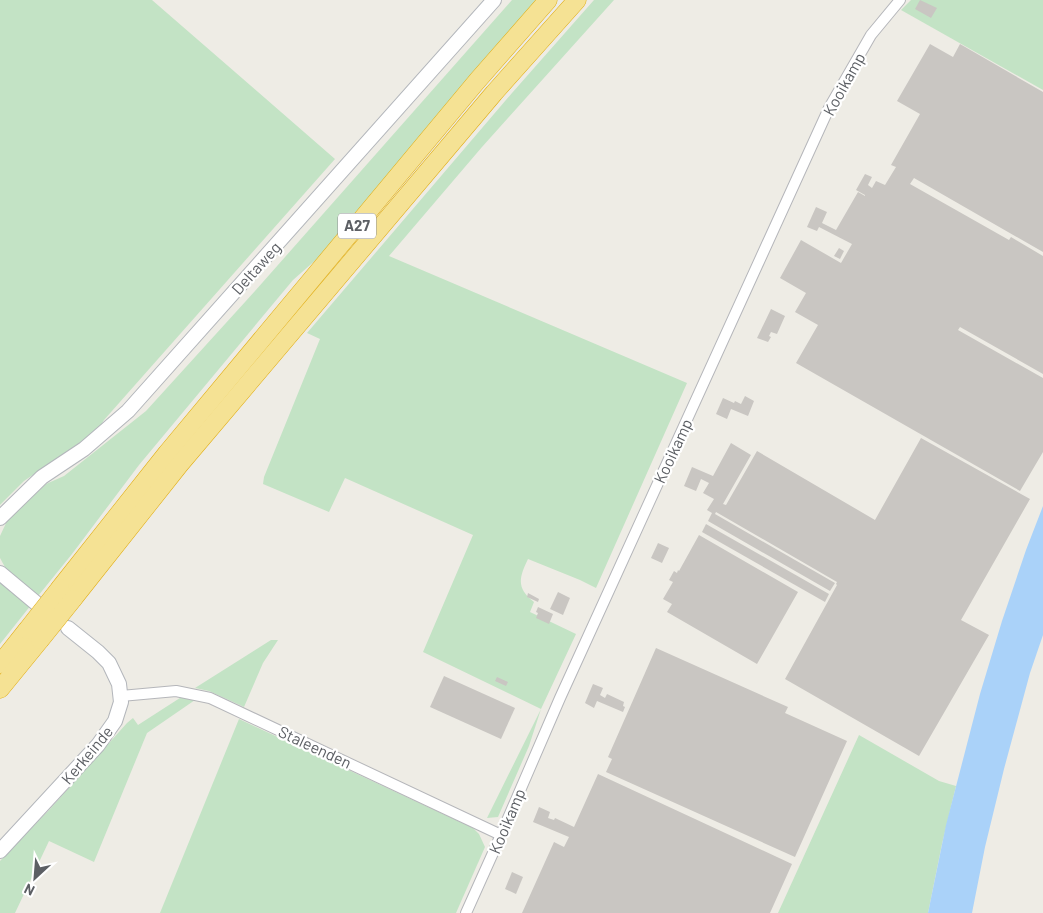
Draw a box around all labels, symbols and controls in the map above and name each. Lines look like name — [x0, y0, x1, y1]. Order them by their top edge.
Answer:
street label: Kooikamp — [818, 49, 869, 119]
road number: A27 — [338, 214, 376, 238]
street label: Deltaweg — [227, 237, 284, 298]
street label: Kooikamp — [649, 415, 696, 486]
street label: Staleenden — [276, 721, 355, 772]
street label: Kerkeinde — [57, 722, 116, 788]
street label: Kooikamp — [484, 785, 529, 856]
north arrow — [10, 853, 60, 903]
text: N — [21, 880, 37, 900]

